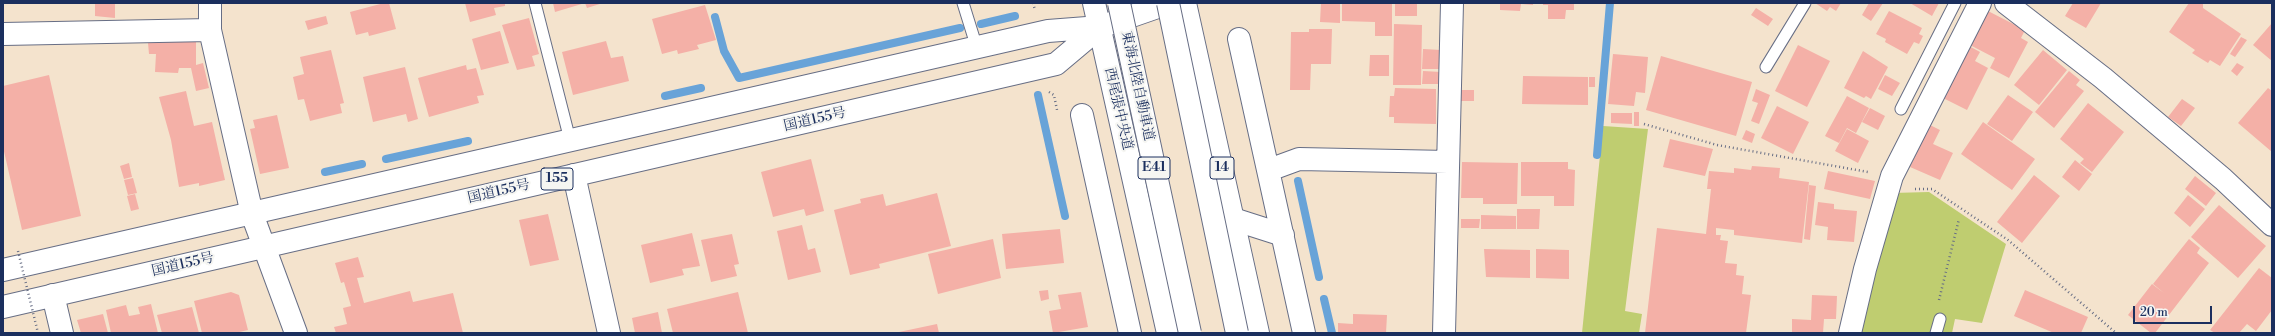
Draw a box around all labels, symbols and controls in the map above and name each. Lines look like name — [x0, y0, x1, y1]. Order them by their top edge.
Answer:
street label: 東海北陸自動車道 — [1117, 29, 1157, 143]
street label: 西尾張中央道 — [1100, 66, 1136, 152]
street label: 国道155号 — [782, 105, 848, 135]
road number: E41 — [1138, 157, 1170, 179]
road number: 14 — [1210, 157, 1234, 179]
road number: 155 — [541, 168, 573, 190]
street label: 国道155号 — [466, 177, 532, 207]
street label: 国道155号 — [150, 250, 216, 280]
scale bar — [2135, 298, 2214, 324]
text: 20 m — [2140, 305, 2168, 320]

